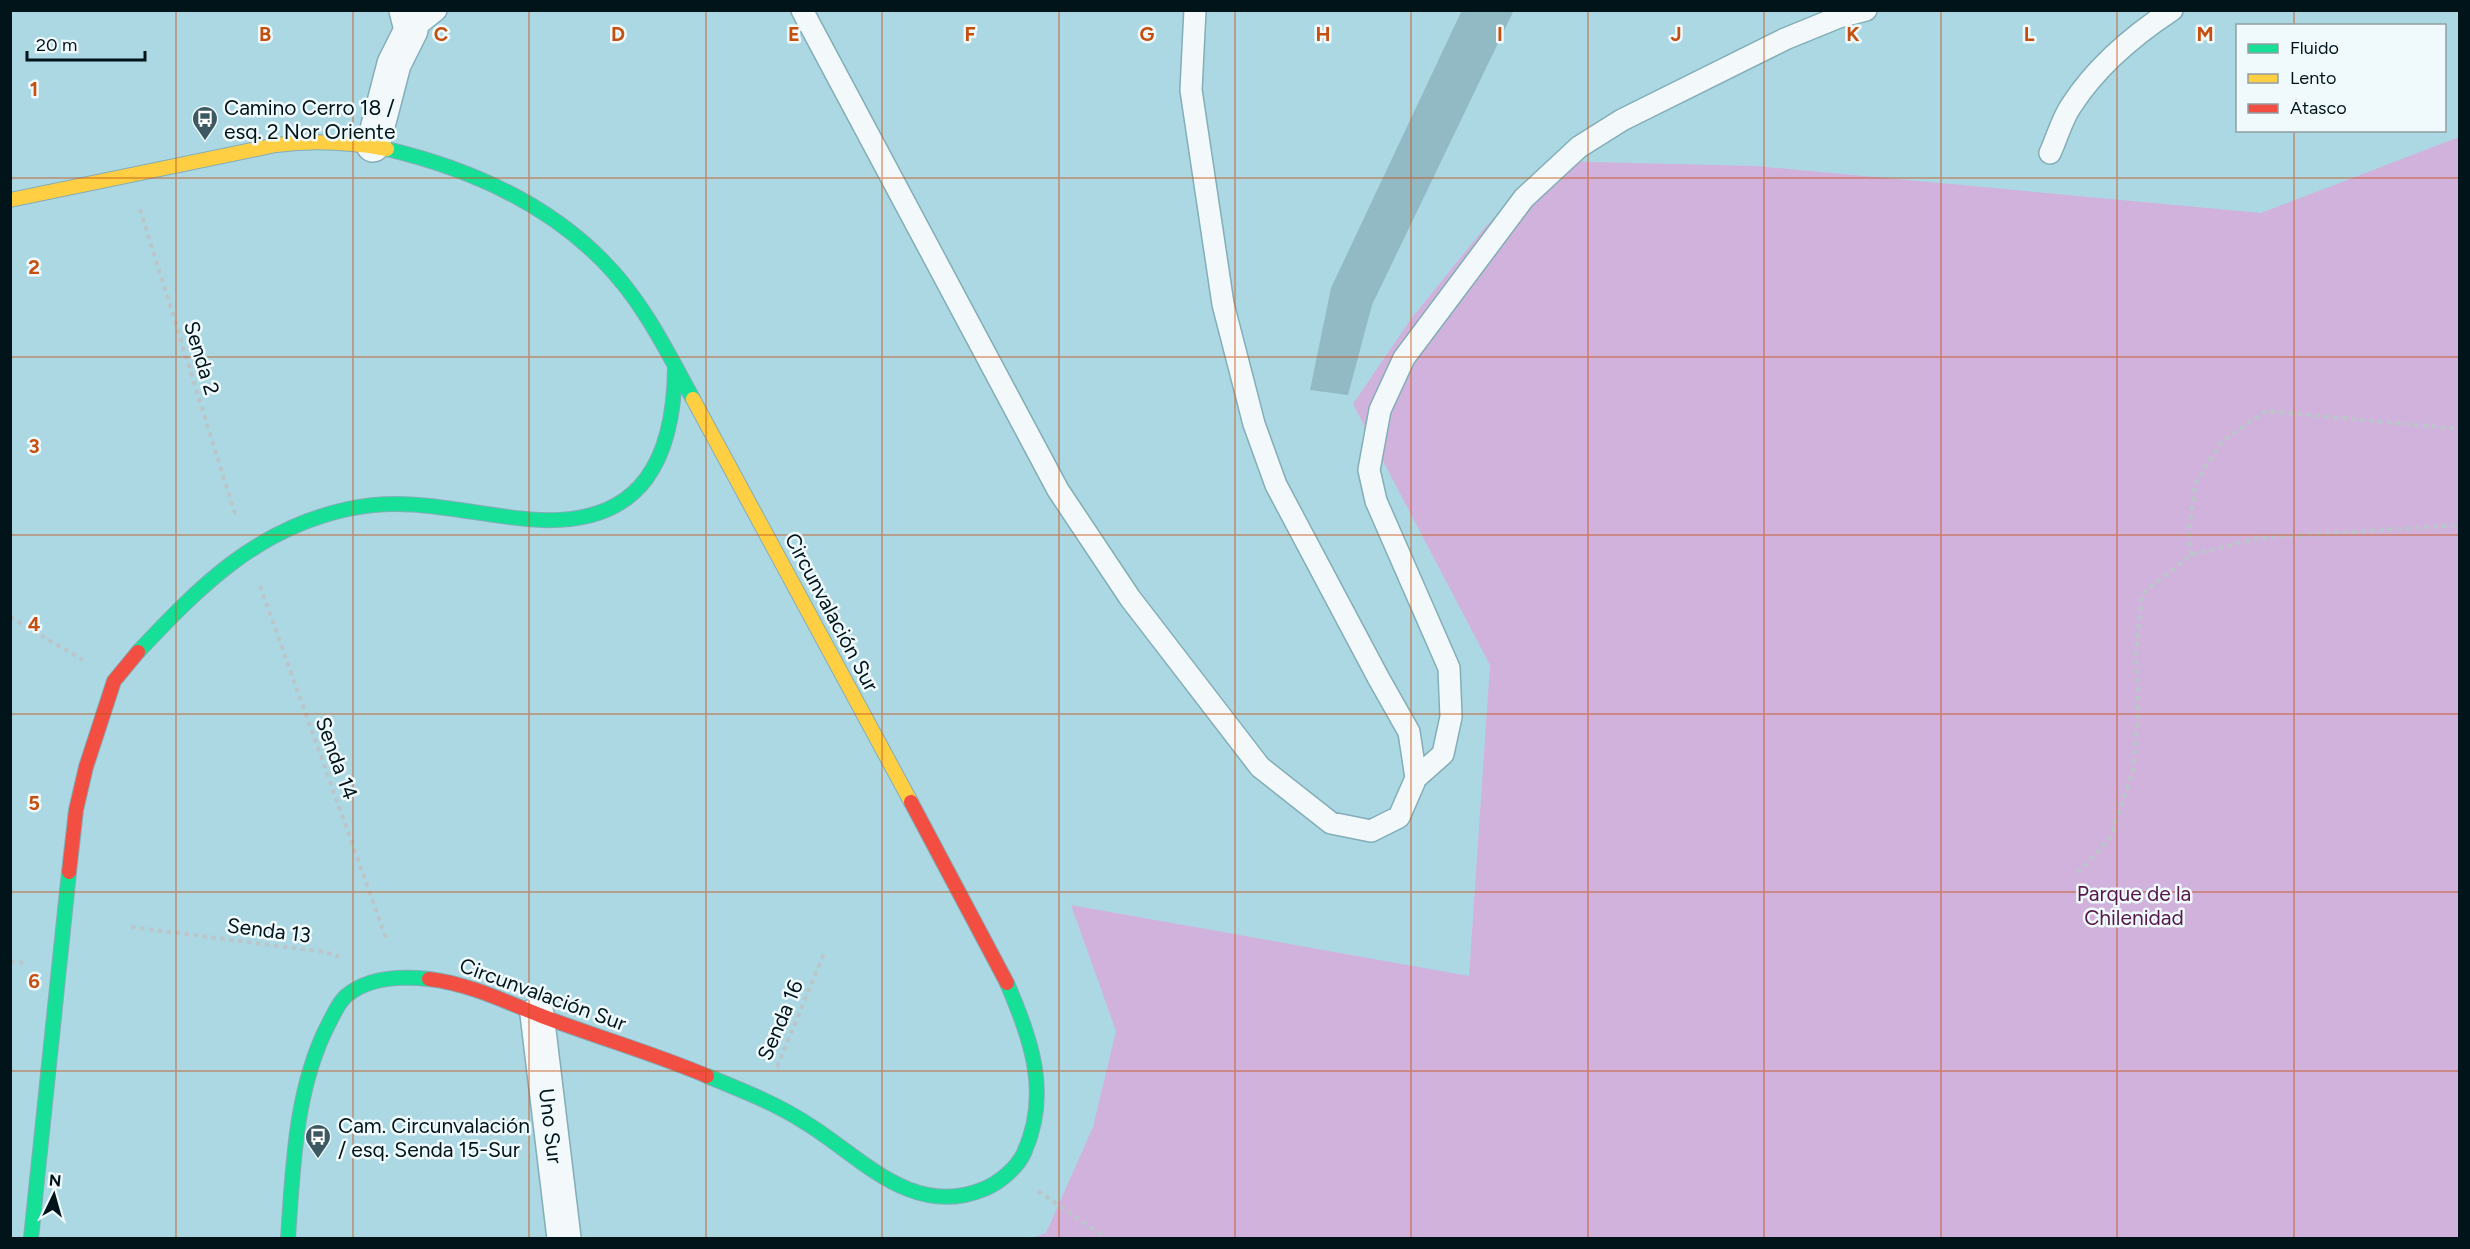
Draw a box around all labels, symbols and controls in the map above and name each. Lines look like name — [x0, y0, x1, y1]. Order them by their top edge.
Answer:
text: B — [259, 22, 271, 46]
text: C — [434, 22, 448, 46]
text: D — [611, 22, 625, 46]
text: E — [788, 22, 800, 46]
text: F — [964, 22, 976, 46]
text: G — [1140, 22, 1155, 46]
text: H — [1316, 22, 1331, 46]
text: I — [1497, 22, 1503, 46]
text: J — [1670, 22, 1682, 46]
text: K — [1846, 22, 1860, 46]
text: L — [2024, 22, 2035, 46]
text: M — [2196, 22, 2214, 46]
scale bar — [27, 24, 146, 62]
legend — [2236, 24, 2446, 132]
text: 20 m — [36, 34, 77, 56]
text: Fluido — [2290, 37, 2339, 59]
text: Lento — [2290, 67, 2336, 89]
text: 1 — [30, 77, 38, 101]
place label: Camino Cerro 18 / esq. 2 Nor Oriente — [224, 95, 395, 144]
text: Atasco — [2290, 97, 2347, 119]
bus stop icon: Camino Cerro 18 / esq. 2 Nor Oriente — [190, 104, 220, 142]
text: 2 — [28, 255, 40, 279]
street label: Senda 2 — [179, 318, 225, 398]
text: 3 — [28, 434, 40, 458]
street label: Circunvalación Sur — [780, 529, 884, 695]
text: 4 — [28, 612, 41, 636]
street label: Senda 14 — [311, 713, 363, 803]
text: 5 — [28, 791, 40, 815]
park label: Parque de la Chilenidad — [2077, 881, 2191, 930]
street label: Senda 13 — [226, 912, 312, 948]
street label: Circunvalación Sur — [456, 952, 630, 1036]
text: 6 — [28, 969, 40, 993]
street label: Senda 16 — [752, 976, 808, 1064]
street label: Uno Sur — [534, 1087, 568, 1165]
place label: Cam. Circunvalación / esq. Senda 15-Sur — [338, 1113, 530, 1162]
bus stop icon: Cam. Circunvalación / esq. Senda 15-Sur — [303, 1122, 333, 1160]
north arrow — [24, 1165, 84, 1225]
text: N — [48, 1171, 62, 1191]

